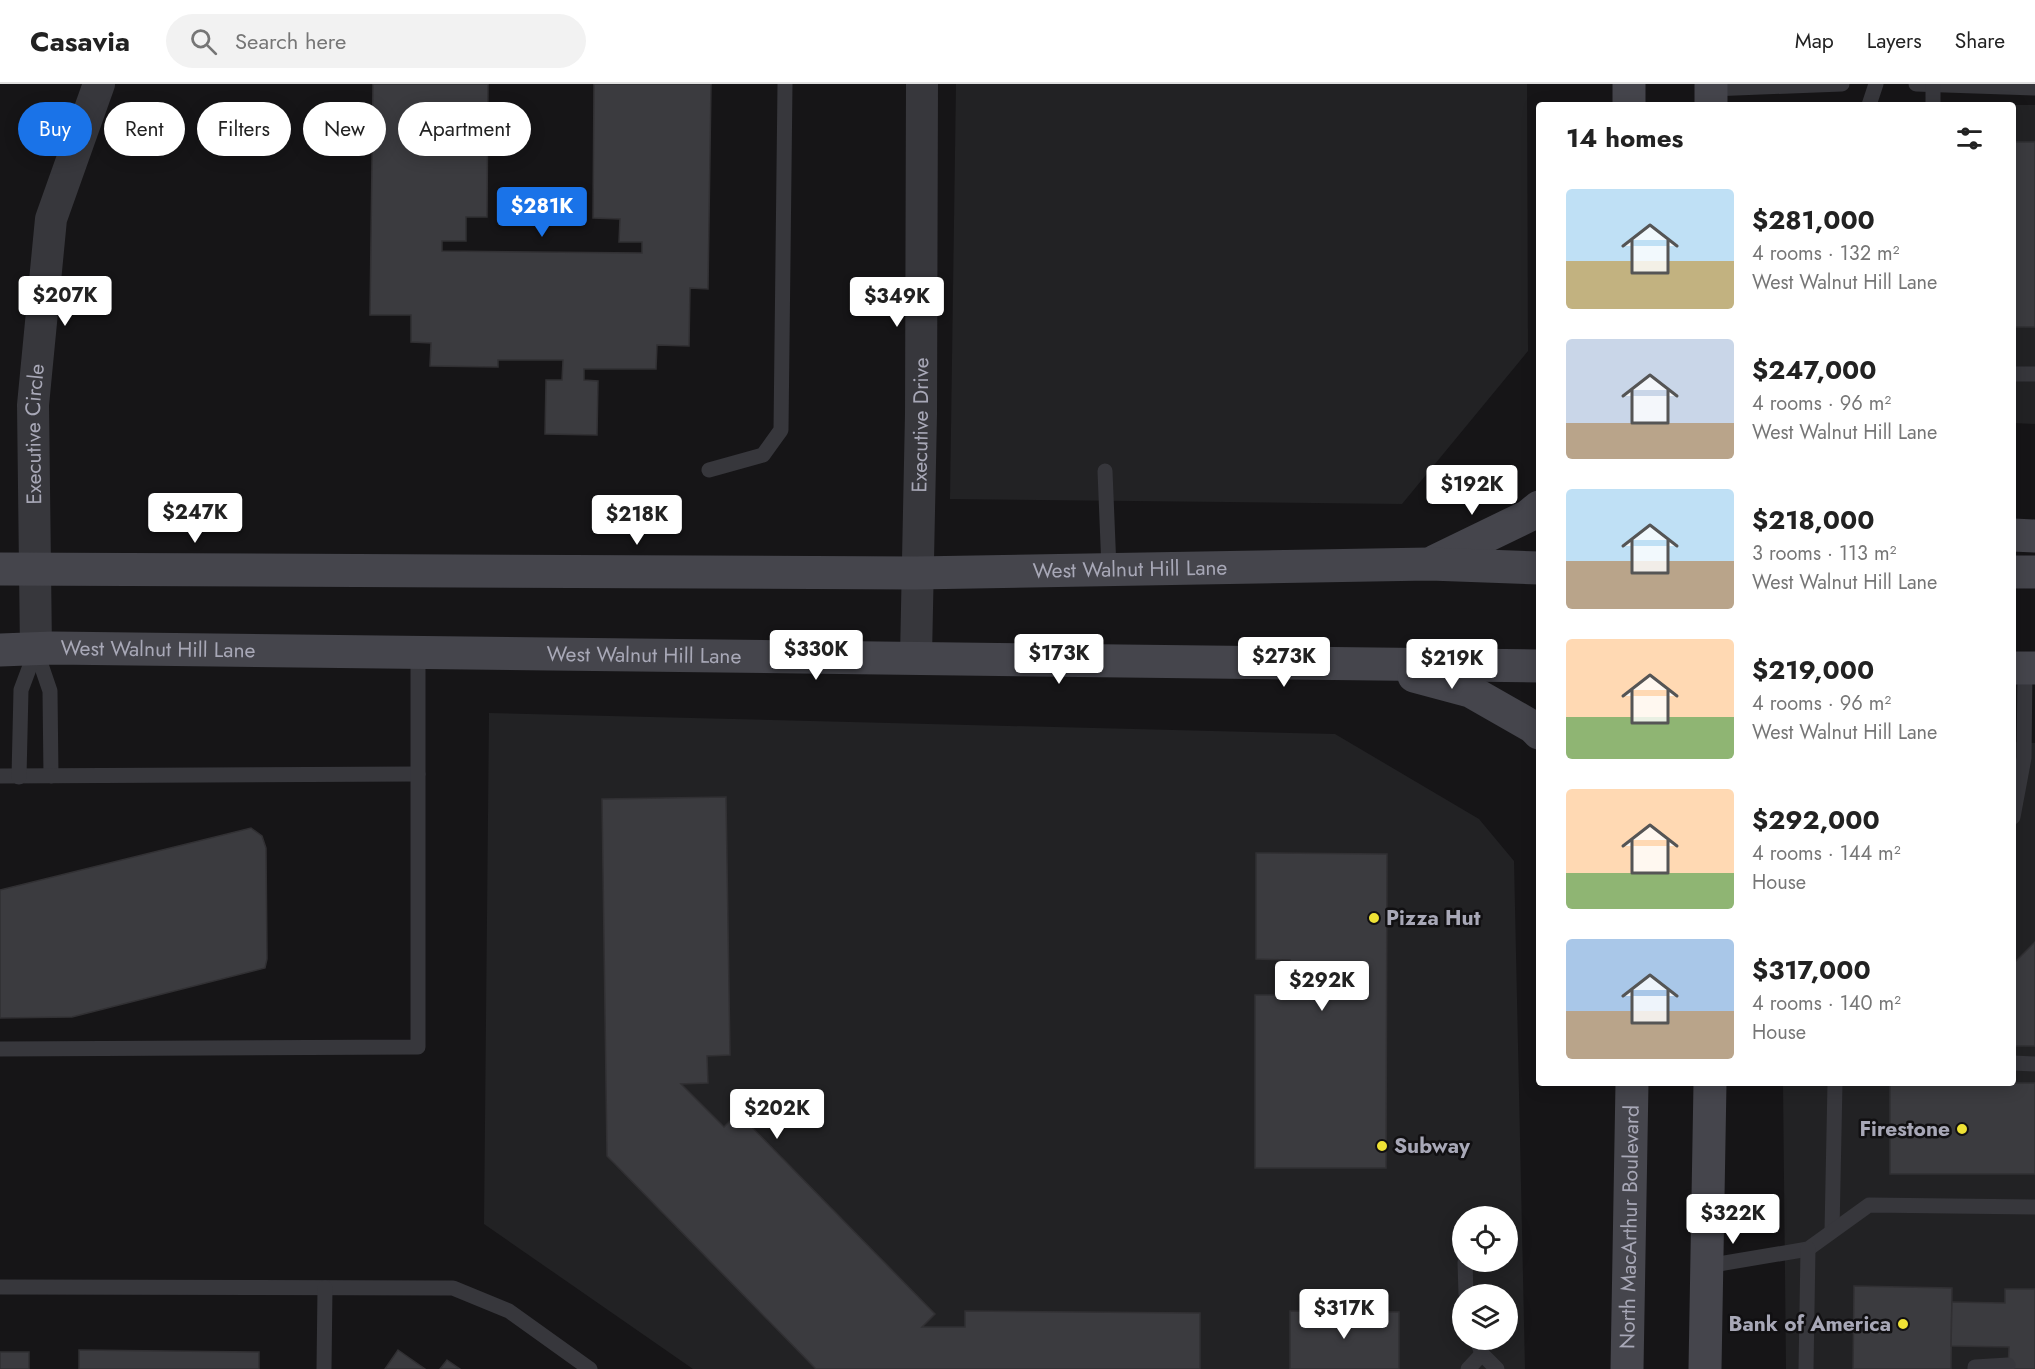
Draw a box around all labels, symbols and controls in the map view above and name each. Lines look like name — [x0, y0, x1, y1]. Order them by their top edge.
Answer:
search box — [166, 14, 586, 68]
text: Casavia — [30, 21, 130, 62]
icon: search — [187, 25, 220, 58]
text: Search here — [235, 25, 346, 57]
text: Map — [1795, 26, 1834, 56]
text: Layers — [1867, 26, 1922, 56]
text: Share — [1955, 26, 2005, 56]
chip: Buy — [18, 102, 92, 156]
chip: Rent — [104, 102, 185, 156]
chip: Filters — [197, 102, 291, 156]
chip: New — [303, 102, 386, 156]
chip: Apartment — [398, 102, 531, 156]
text: 14 homes — [1566, 119, 1683, 157]
icon: filters — [1953, 122, 1986, 155]
pin: $281K — [500, 187, 584, 238]
text: $281K — [511, 192, 573, 221]
text: $281,000 — [1752, 201, 1875, 239]
icon: home — [1614, 213, 1686, 285]
text: 4 rooms · 132 m² — [1752, 239, 1900, 268]
text: West Walnut Hill Lane — [1752, 268, 1937, 297]
pin: $207K — [23, 276, 107, 327]
pin: $349K — [855, 277, 939, 328]
text: $207K — [33, 281, 97, 310]
text: $349K — [864, 282, 930, 311]
text: $247,000 — [1752, 351, 1877, 389]
street label: Executive Drive — [904, 357, 936, 493]
street label: Executive Circle — [18, 362, 52, 505]
icon: home — [1614, 363, 1686, 435]
text: 4 rooms · 96 m² — [1752, 389, 1891, 418]
text: West Walnut Hill Lane — [1752, 418, 1937, 447]
pin: $192K — [1430, 465, 1514, 516]
text: $192K — [1440, 470, 1504, 499]
pin: $247K — [153, 493, 237, 544]
pin: $218K — [595, 495, 679, 546]
text: $247K — [162, 498, 228, 527]
text: $218K — [606, 500, 668, 529]
text: $218,000 — [1752, 501, 1874, 539]
icon: home — [1614, 513, 1686, 585]
text: 3 rooms · 113 m² — [1752, 539, 1896, 568]
street label: West Walnut Hill Lane — [1032, 553, 1228, 586]
text: West Walnut Hill Lane — [1752, 568, 1937, 597]
pin: $330K — [774, 630, 858, 681]
street label: West Walnut Hill Lane — [60, 633, 256, 665]
pin: $173K — [1017, 634, 1101, 685]
text: $330K — [784, 635, 848, 664]
pin: $273K — [1242, 637, 1326, 688]
street label: West Walnut Hill Lane — [546, 639, 742, 671]
text: $173K — [1028, 639, 1090, 668]
pin: $219K — [1410, 639, 1494, 690]
text: $273K — [1252, 642, 1316, 671]
text: $219K — [1420, 644, 1484, 673]
text: $219,000 — [1752, 651, 1874, 689]
icon: home — [1614, 663, 1686, 735]
text: 4 rooms · 96 m² — [1752, 689, 1891, 718]
text: West Walnut Hill Lane — [1752, 718, 1937, 747]
text: $292,000 — [1752, 801, 1880, 839]
icon: home — [1614, 813, 1686, 885]
text: 4 rooms · 144 m² — [1752, 839, 1901, 868]
text: House — [1752, 868, 1806, 897]
place label: Pizza Hut — [1386, 903, 1481, 933]
marker: Pizza Hut — [1367, 911, 1381, 925]
text: $317,000 — [1752, 951, 1871, 989]
pin: $292K — [1280, 961, 1364, 1012]
icon: home — [1614, 963, 1686, 1035]
text: $292K — [1289, 966, 1355, 995]
text: 4 rooms · 140 m² — [1752, 989, 1901, 1018]
text: House — [1752, 1018, 1806, 1047]
pin: $202K — [735, 1089, 819, 1140]
text: $202K — [744, 1094, 810, 1123]
street label: North MacArthur Boulevard — [1612, 1105, 1647, 1349]
place label: Firestone — [1859, 1114, 1950, 1144]
marker: Firestone — [1955, 1122, 1969, 1136]
place label: Subway — [1394, 1131, 1471, 1161]
marker: Subway — [1375, 1139, 1389, 1153]
pin: $322K — [1691, 1194, 1775, 1245]
text: $322K — [1700, 1199, 1766, 1228]
map controls — [1452, 1206, 1518, 1350]
button: locate — [1452, 1206, 1518, 1272]
button: layers — [1452, 1284, 1518, 1350]
pin: $317K — [1302, 1289, 1386, 1340]
text: $317K — [1313, 1294, 1375, 1323]
place label: Bank of America — [1729, 1309, 1891, 1339]
marker: Bank of America — [1896, 1317, 1910, 1331]

